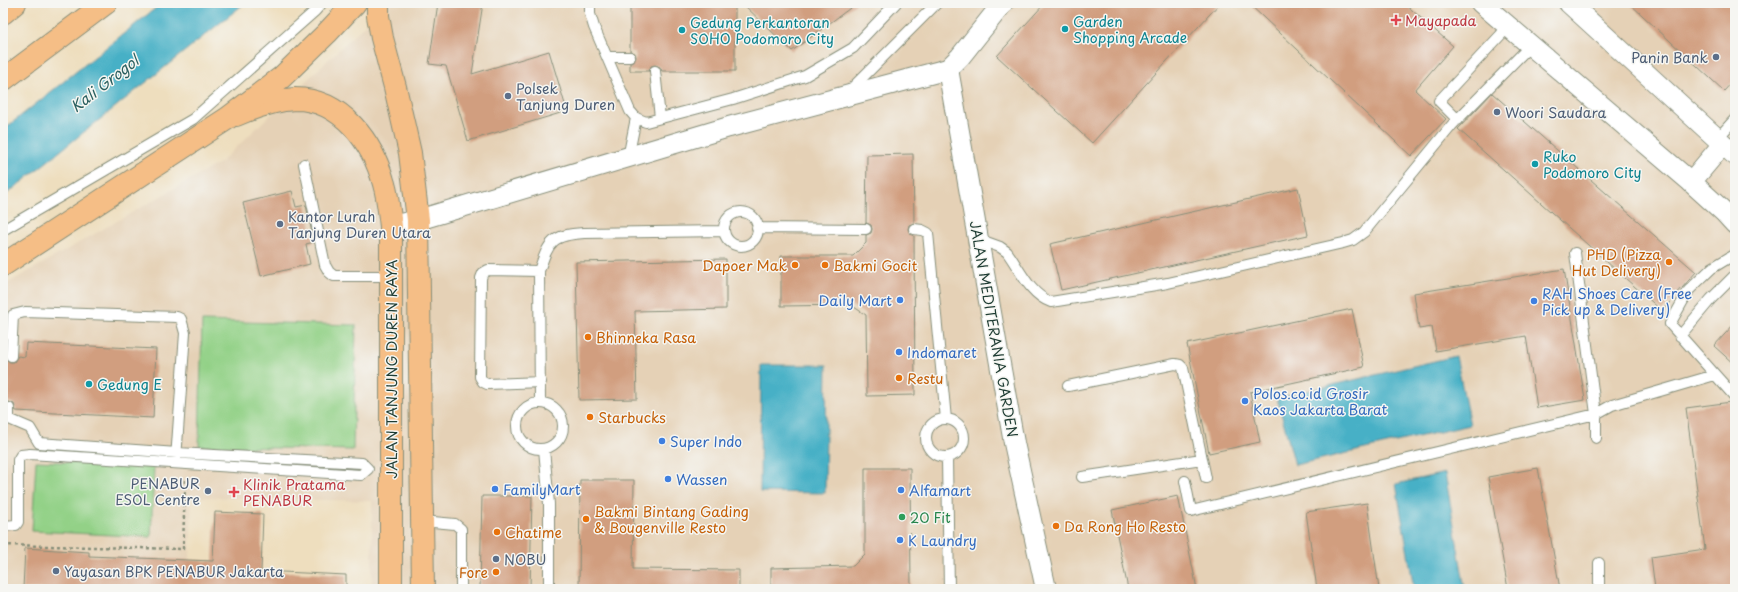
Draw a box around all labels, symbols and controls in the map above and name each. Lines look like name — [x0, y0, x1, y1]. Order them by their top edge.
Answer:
place label: Mayapada — [1405, 10, 1476, 31]
place label: Garden Shopping Arcade — [1073, 11, 1187, 48]
place label: Gedung Perkantoran SOHO Podomoro City — [690, 12, 834, 49]
marker: Mayapada — [1390, 14, 1402, 26]
marker: Garden Shopping Arcade — [1060, 24, 1070, 34]
marker: Gedung Perkantoran SOHO Podomoro City — [677, 25, 687, 35]
water label: Kali Grogol — [65, 47, 145, 117]
place label: Panin Bank — [1631, 47, 1708, 68]
marker: Panin Bank — [1711, 52, 1721, 62]
place label: Polsek Tanjung Duren — [516, 78, 615, 115]
marker: Polsek Tanjung Duren — [503, 91, 513, 101]
place label: Woori Saudara — [1505, 102, 1606, 123]
marker: Woori Saudara — [1492, 107, 1502, 117]
place label: Ruko Podomoro City — [1543, 146, 1642, 183]
marker: Ruko Podomoro City — [1530, 159, 1540, 169]
place label: Kantor Lurah Tanjung Duren Utara — [288, 206, 431, 243]
marker: Kantor Lurah Tanjung Duren Utara — [275, 219, 285, 229]
street label: JALAN MEDITERANIA GARDEN — [965, 219, 1023, 439]
place label: PHD (Pizza Hut Delivery) — [1572, 244, 1661, 281]
place label: Dapoer Mak — [702, 255, 787, 276]
place label: Bakmi Gocit — [833, 255, 918, 276]
marker: PHD (Pizza Hut Delivery) — [1664, 257, 1674, 267]
street label: JALAN TANJUNG DUREN RAYA — [381, 259, 402, 479]
marker: Dapoer Mak — [790, 260, 800, 270]
marker: Bakmi Gocit — [820, 260, 830, 270]
place label: RAH Shoes Care (Free Pick up & Delivery) — [1542, 283, 1692, 320]
place label: Daily Mart — [819, 290, 892, 311]
marker: Daily Mart — [895, 295, 905, 305]
marker: RAH Shoes Care (Free Pick up & Delivery) — [1529, 296, 1539, 306]
place label: Bhinneka Rasa — [596, 327, 696, 348]
marker: Bhinneka Rasa — [583, 332, 593, 342]
place label: Indomaret — [907, 342, 977, 363]
marker: Indomaret — [894, 347, 904, 357]
place label: Restu — [907, 368, 943, 389]
marker: Restu — [894, 373, 904, 383]
place label: Gedung E — [97, 374, 162, 395]
marker: Gedung E — [84, 379, 94, 389]
place label: Polos.co.id Grosir Kaos Jakarta Barat — [1253, 383, 1388, 420]
marker: Polos.co.id Grosir Kaos Jakarta Barat — [1240, 396, 1250, 406]
place label: Starbucks — [598, 407, 666, 428]
marker: Starbucks — [585, 412, 595, 422]
place label: Super Indo — [670, 431, 742, 452]
marker: Super Indo — [657, 436, 667, 446]
place label: Wassen — [676, 469, 728, 490]
place label: PENABUR ESOL Centre — [115, 473, 200, 510]
place label: Klinik Pratama PENABUR — [243, 474, 345, 511]
marker: Wassen — [663, 474, 673, 484]
place label: FamilyMart — [503, 479, 581, 500]
place label: Alfamart — [909, 480, 972, 501]
marker: FamilyMart — [490, 484, 500, 494]
marker: Alfamart — [896, 485, 906, 495]
marker: PENABUR ESOL Centre — [203, 486, 213, 496]
marker: Klinik Pratama PENABUR — [228, 486, 240, 498]
place label: Bakmi Bintang Gading & Bougenville Resto — [594, 501, 749, 538]
place label: 20 Fit — [910, 507, 951, 528]
marker: 20 Fit — [897, 512, 907, 522]
marker: Bakmi Bintang Gading & Bougenville Resto — [581, 514, 591, 524]
place label: Da Rong Ho Resto — [1064, 516, 1186, 537]
marker: Da Rong Ho Resto — [1051, 521, 1061, 531]
place label: Chatime — [505, 522, 562, 543]
marker: Chatime — [492, 527, 502, 537]
place label: K Laundry — [908, 530, 977, 551]
marker: K Laundry — [895, 535, 905, 545]
place label: NOBU — [504, 549, 546, 570]
marker: NOBU — [491, 554, 501, 564]
place label: Yayasan BPK PENABUR Jakarta — [64, 561, 284, 582]
place label: Fore — [459, 562, 488, 583]
marker: Yayasan BPK PENABUR Jakarta — [51, 566, 61, 576]
marker: Fore — [491, 567, 501, 577]

